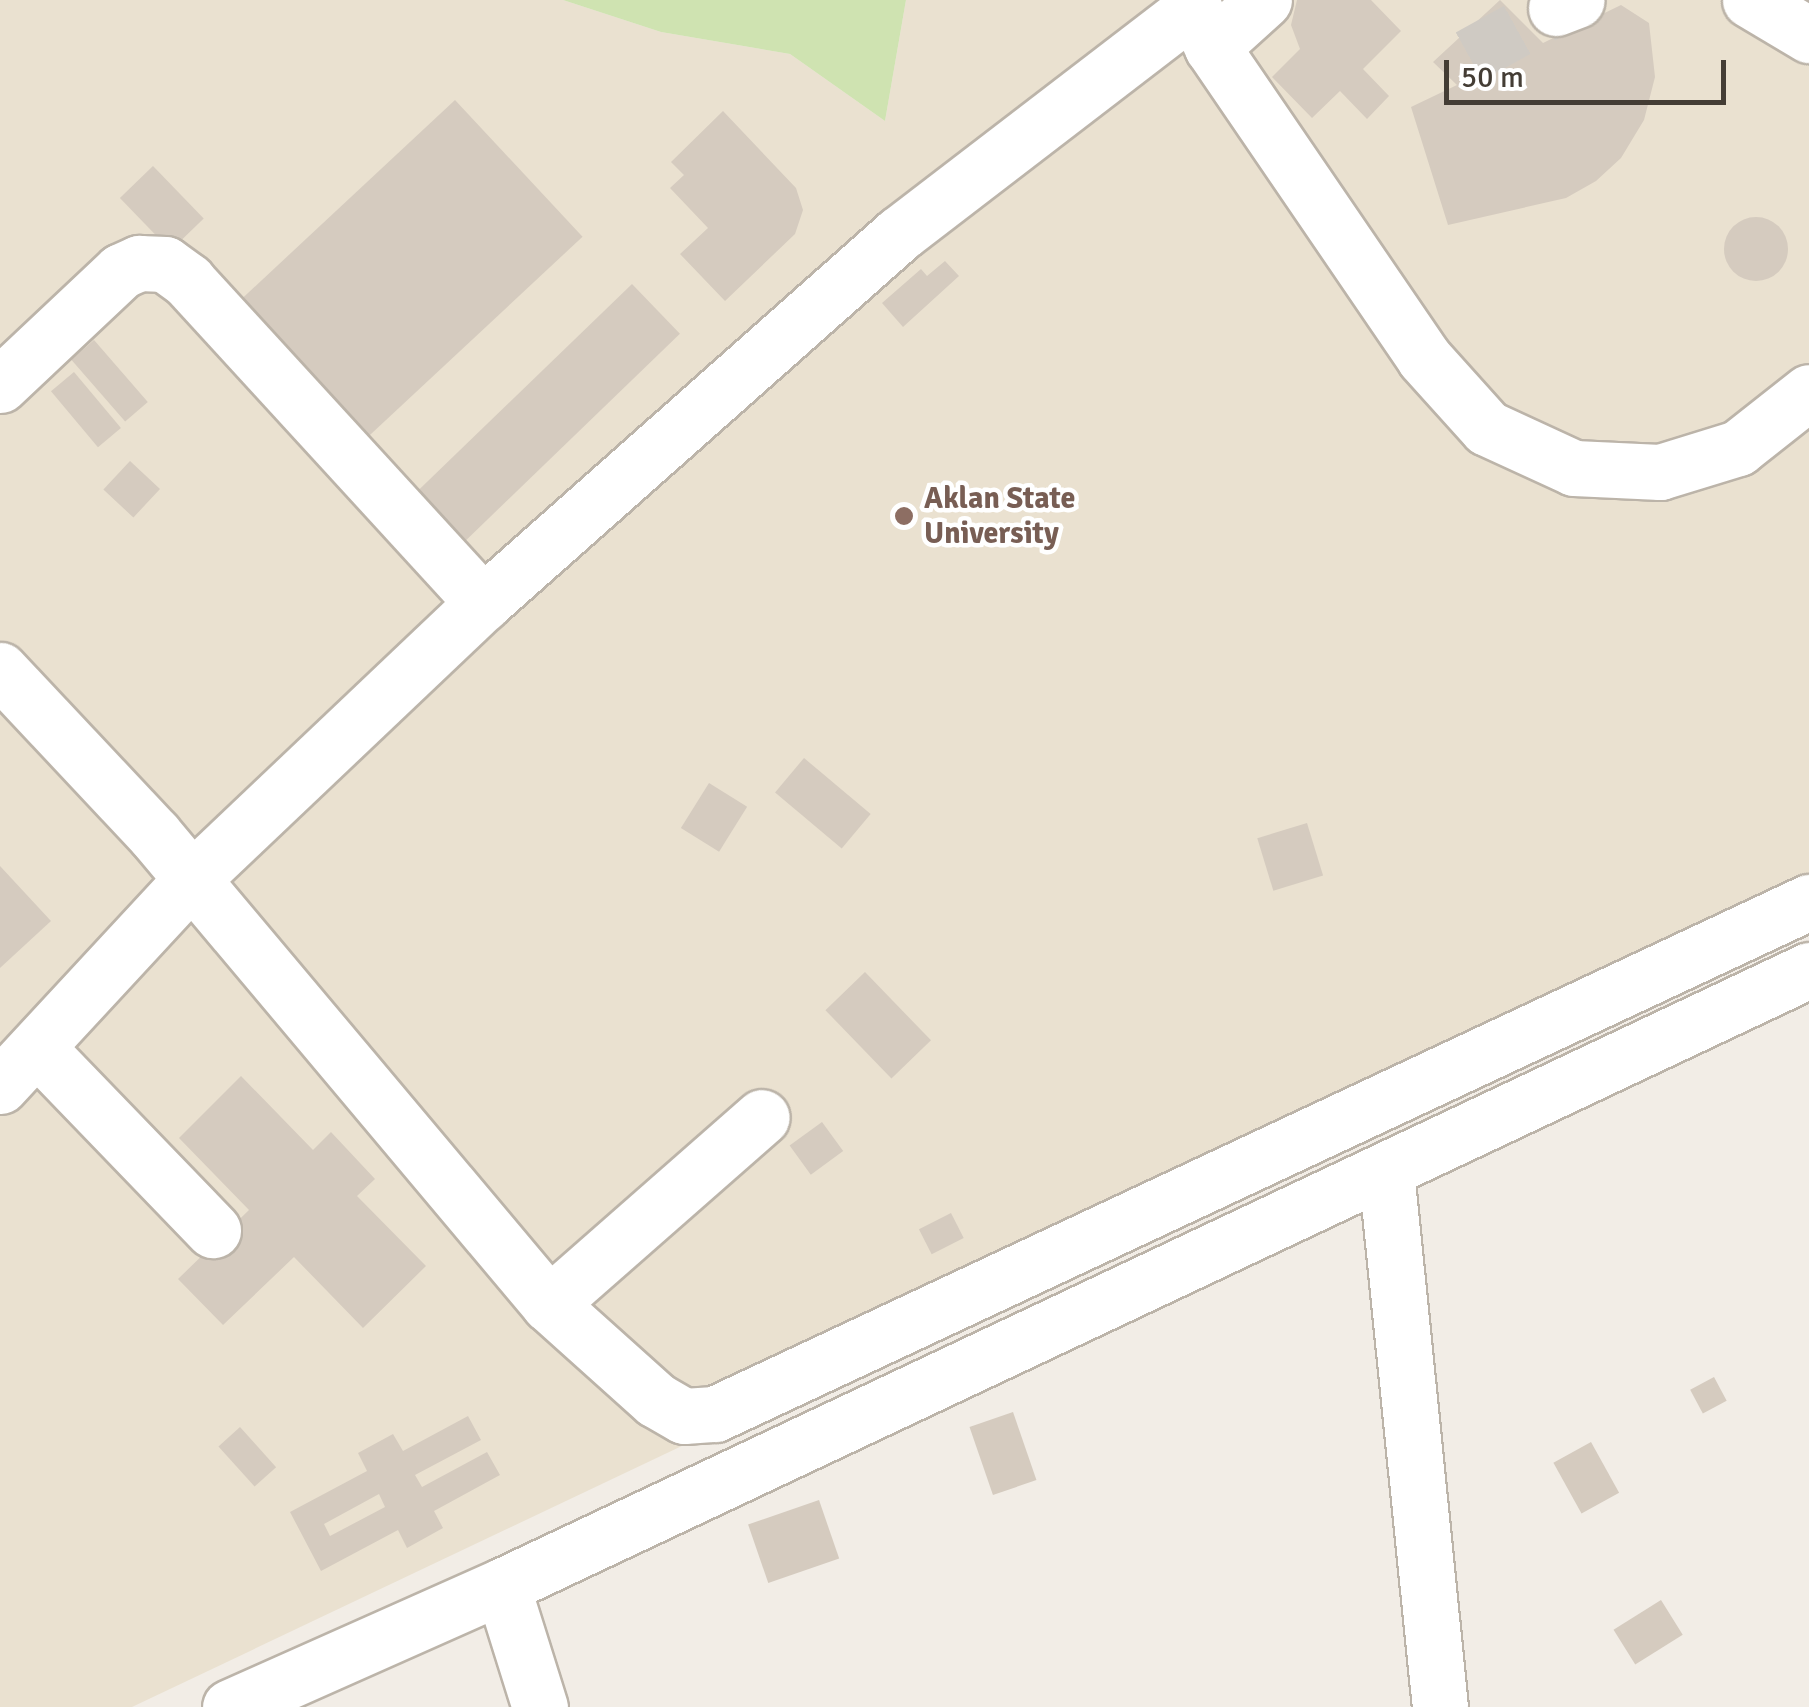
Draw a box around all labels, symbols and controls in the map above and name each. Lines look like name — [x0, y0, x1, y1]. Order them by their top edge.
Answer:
scale bar — [1449, 40, 1732, 102]
text: 50 m — [1461, 59, 1524, 96]
place label: Aklan State University — [924, 481, 1075, 552]
marker: Aklan State University — [893, 505, 915, 527]

